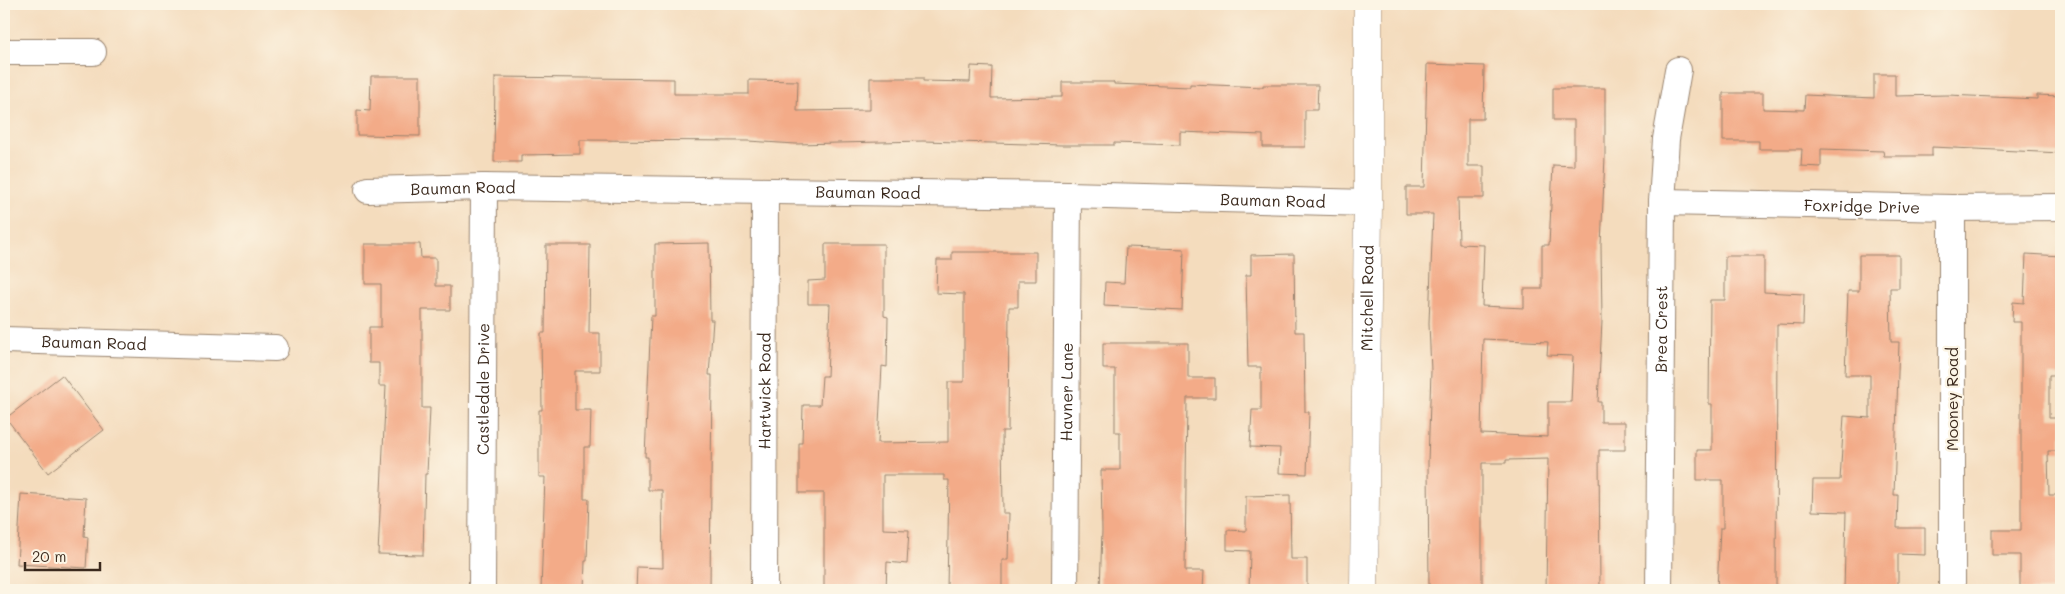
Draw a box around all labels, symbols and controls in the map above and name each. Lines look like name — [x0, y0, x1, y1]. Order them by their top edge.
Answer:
street label: Bauman Road — [410, 176, 516, 199]
street label: Bauman Road — [815, 181, 921, 203]
street label: Bauman Road — [1220, 188, 1326, 212]
street label: Foxridge Drive — [1804, 194, 1920, 217]
street label: Mitchell Road — [1355, 245, 1378, 351]
street label: Brea Crest — [1650, 285, 1671, 373]
street label: Castledale Drive — [472, 323, 493, 455]
street label: Bauman Road — [41, 330, 147, 354]
street label: Hartwick Road — [753, 333, 775, 449]
street label: Havner Lane — [1055, 342, 1077, 442]
street label: Mooney Road — [1941, 347, 1962, 451]
scale bar — [25, 539, 100, 571]
text: 20 m — [32, 546, 66, 566]

